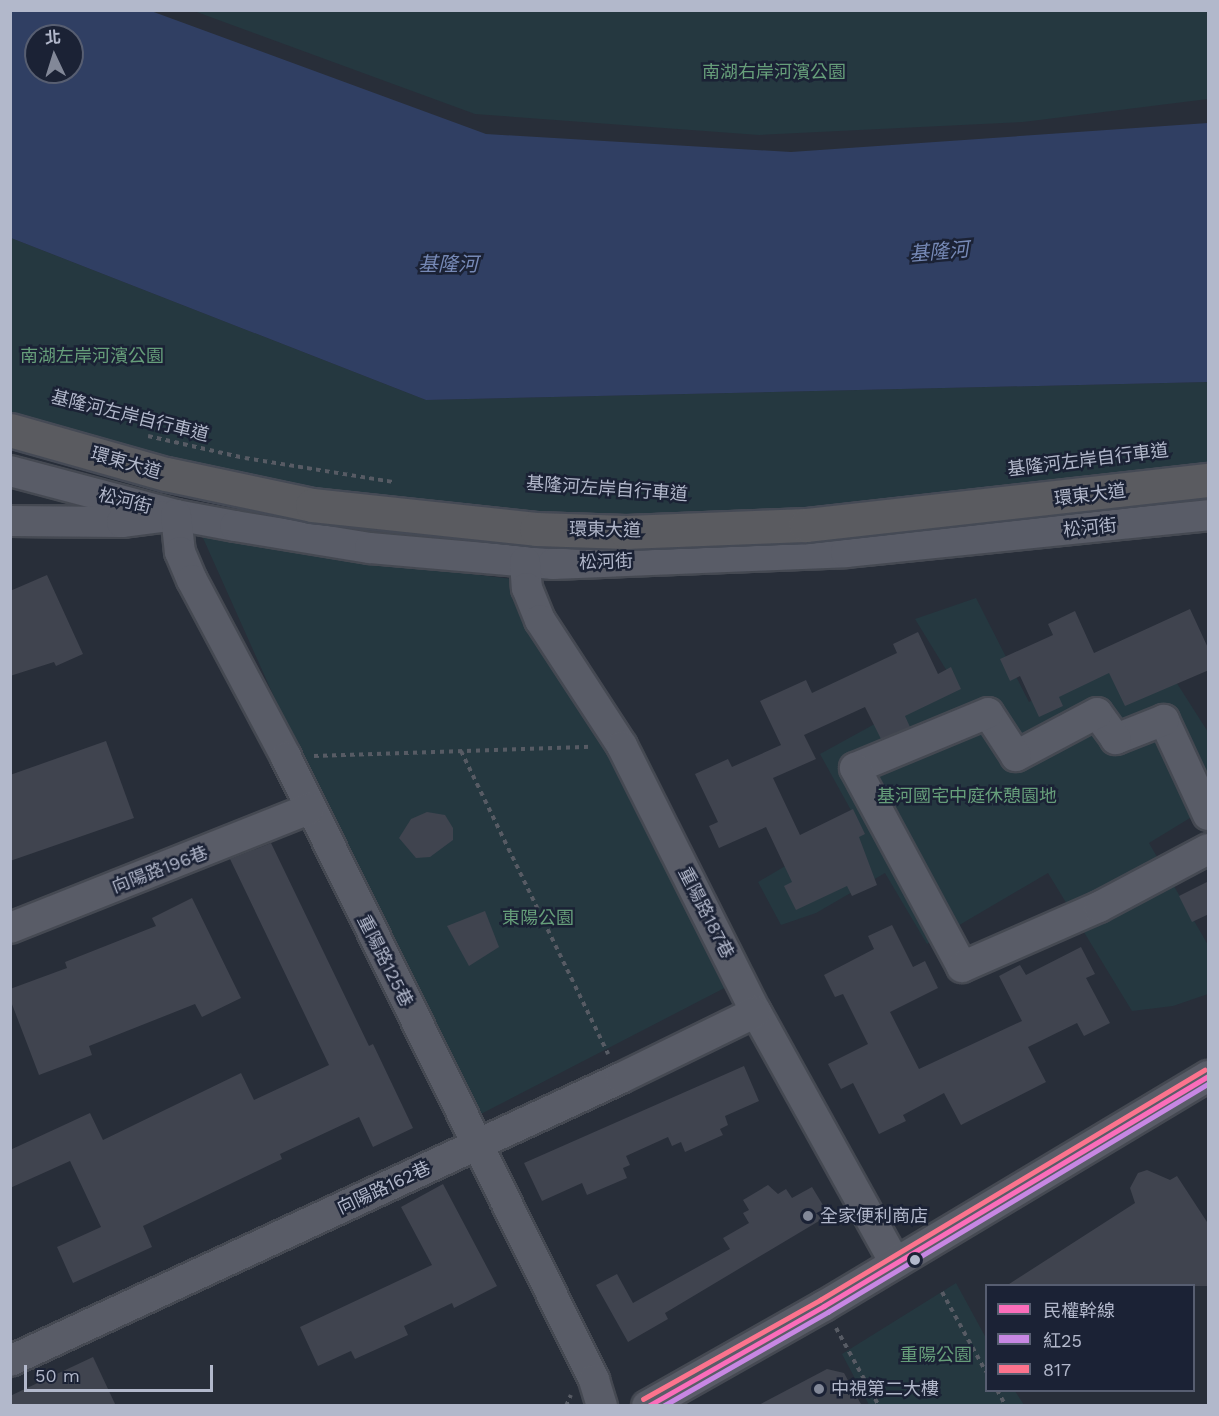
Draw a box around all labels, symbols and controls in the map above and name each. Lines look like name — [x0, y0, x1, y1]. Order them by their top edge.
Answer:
north arrow — [24, 24, 84, 84]
text: 北 — [44, 28, 61, 48]
park label: 南湖右岸河濱公園 — [702, 61, 846, 83]
water label: 基隆河 — [908, 237, 970, 267]
water label: 基隆河 — [418, 252, 478, 276]
park label: 南湖左岸河濱公園 — [20, 345, 164, 367]
street label: 基隆河左岸自行車道 — [49, 386, 211, 446]
street label: 基隆河左岸自行車道 — [1006, 439, 1170, 481]
street label: 環東大道 — [88, 443, 164, 483]
street label: 基隆河左岸自行車道 — [525, 473, 689, 505]
street label: 環東大道 — [1053, 480, 1127, 510]
street label: 松河街 — [96, 484, 154, 518]
street label: 松河街 — [1062, 514, 1118, 542]
street label: 環東大道 — [569, 519, 641, 541]
street label: 松河街 — [579, 550, 633, 574]
park label: 基河國宅中庭休憩園地 — [877, 785, 1057, 807]
street label: 向陽路196巷 — [109, 842, 211, 898]
street label: 重陽路187巷 — [674, 864, 738, 962]
park label: 東陽公園 — [502, 907, 574, 929]
street label: 重陽路125巷 — [353, 912, 417, 1010]
street label: 向陽路162巷 — [334, 1157, 434, 1219]
place label: 全家便利商店 — [820, 1205, 928, 1227]
marker: 全家便利商店 — [801, 1209, 815, 1223]
unlabelled marker — [909, 1254, 921, 1266]
legend — [985, 1284, 1195, 1392]
text: 民權幹線 — [1043, 1300, 1115, 1321]
text: 紅25 — [1043, 1330, 1082, 1351]
park label: 重陽公園 — [900, 1344, 972, 1366]
scale bar — [27, 1353, 216, 1391]
text: 817 — [1043, 1359, 1071, 1380]
text: 50 m — [35, 1365, 80, 1386]
place label: 中視第二大樓 — [831, 1378, 939, 1400]
marker: 中視第二大樓 — [812, 1382, 826, 1396]

